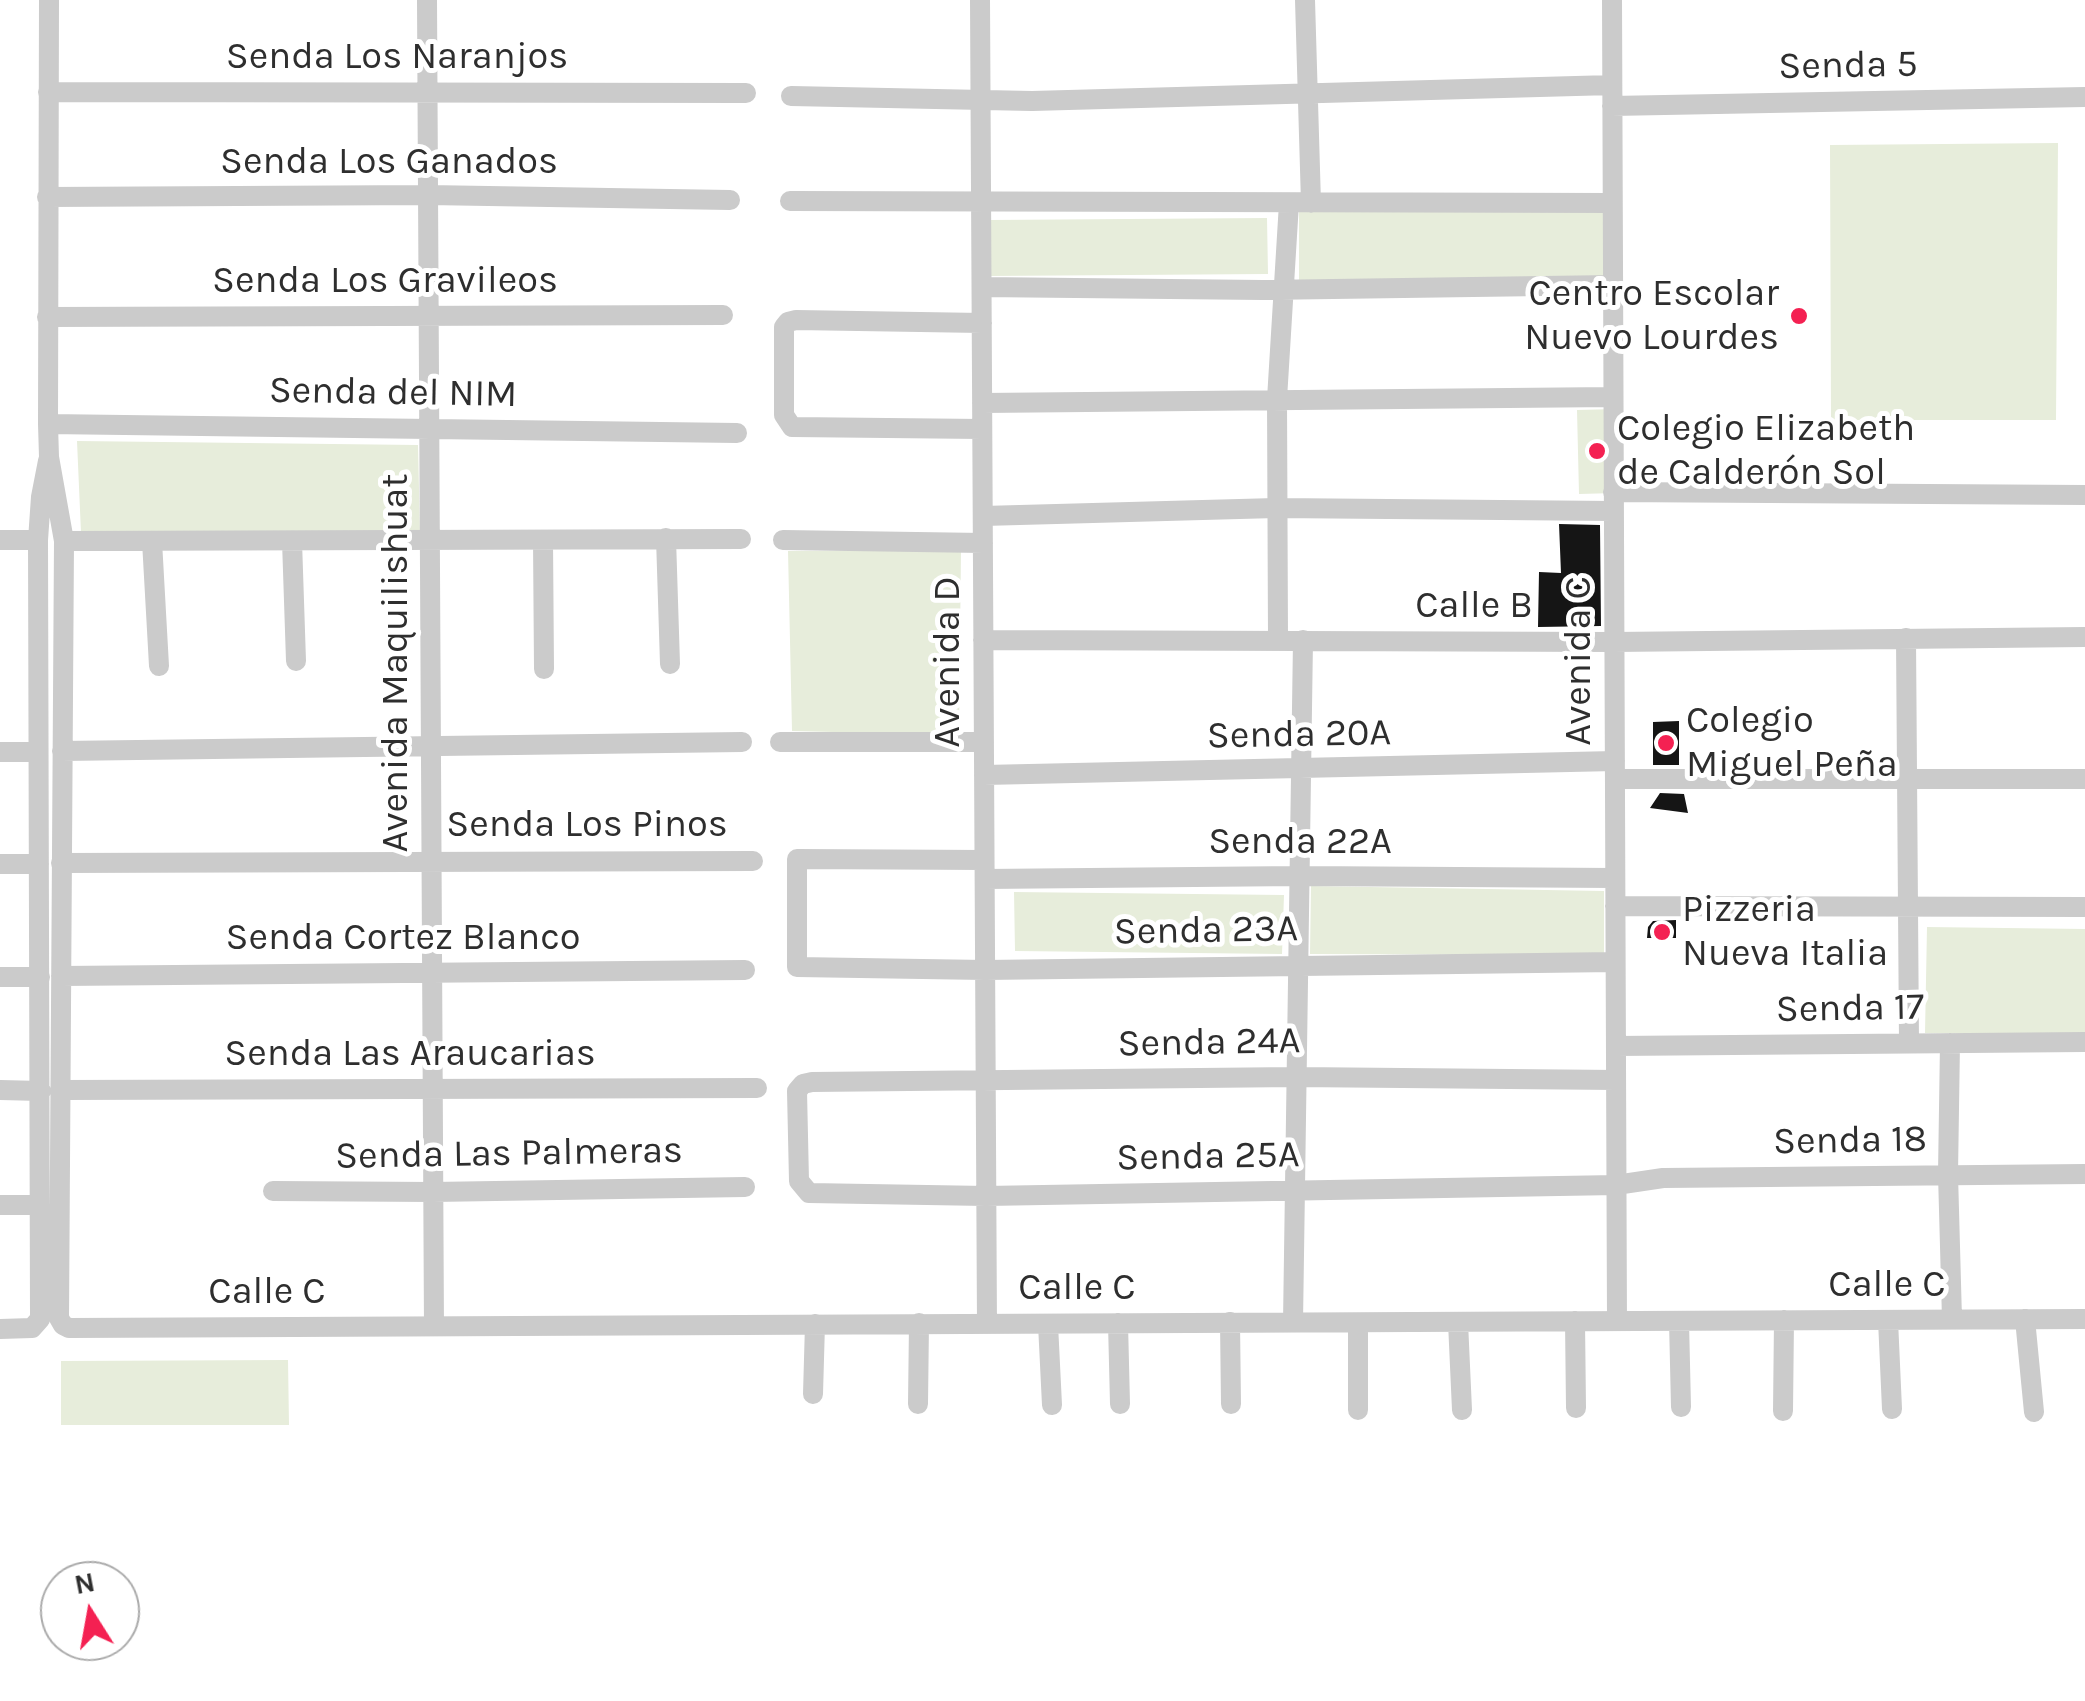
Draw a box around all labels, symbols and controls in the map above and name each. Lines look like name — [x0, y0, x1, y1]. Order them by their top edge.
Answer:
street label: Senda Los Naranjos — [226, 34, 568, 80]
street label: Senda 5 — [1778, 42, 1918, 90]
street label: Senda Los Ganados — [220, 139, 558, 185]
street label: Senda Los Gravileos — [212, 258, 558, 304]
place label: Centro Escolar Nuevo Lourdes — [1524, 271, 1779, 360]
marker: Centro Escolar Nuevo Lourdes — [1788, 305, 1810, 327]
street label: Senda del NIM — [268, 368, 518, 418]
place label: Colegio Elizabeth de Calderón Sol — [1617, 406, 1915, 496]
marker: Colegio Elizabeth de Calderón Sol — [1586, 440, 1608, 462]
street label: Avenida Maquilishuat — [373, 473, 419, 853]
street label: Avenida D — [925, 576, 971, 748]
street label: Avenida C — [1556, 576, 1602, 746]
street label: Calle B — [1415, 583, 1533, 629]
place label: Colegio Miguel Peña — [1686, 698, 1898, 788]
street label: Senda 20A — [1206, 711, 1392, 759]
marker: Colegio Miguel Peña — [1655, 732, 1677, 754]
street label: Senda Los Pinos — [446, 802, 728, 848]
street label: Senda 22A — [1208, 819, 1392, 865]
place label: Pizzeria Nueva Italia — [1682, 887, 1888, 976]
street label: Senda 23A — [1114, 907, 1298, 955]
street label: Senda Cortez Blanco — [225, 915, 581, 961]
marker: Pizzeria Nueva Italia — [1651, 921, 1673, 943]
street label: Senda 17 — [1775, 985, 1925, 1033]
street label: Senda 24A — [1117, 1019, 1301, 1067]
street label: Senda Las Araucarias — [224, 1031, 596, 1077]
street label: Senda 18 — [1773, 1117, 1927, 1165]
street label: Senda Las Palmeras — [335, 1128, 683, 1180]
street label: Senda 25A — [1116, 1133, 1300, 1181]
street label: Calle C — [1828, 1262, 1946, 1308]
street label: Calle C — [1018, 1265, 1136, 1311]
street label: Calle C — [208, 1269, 326, 1315]
north arrow — [40, 1561, 140, 1661]
text: N — [72, 1565, 98, 1601]

